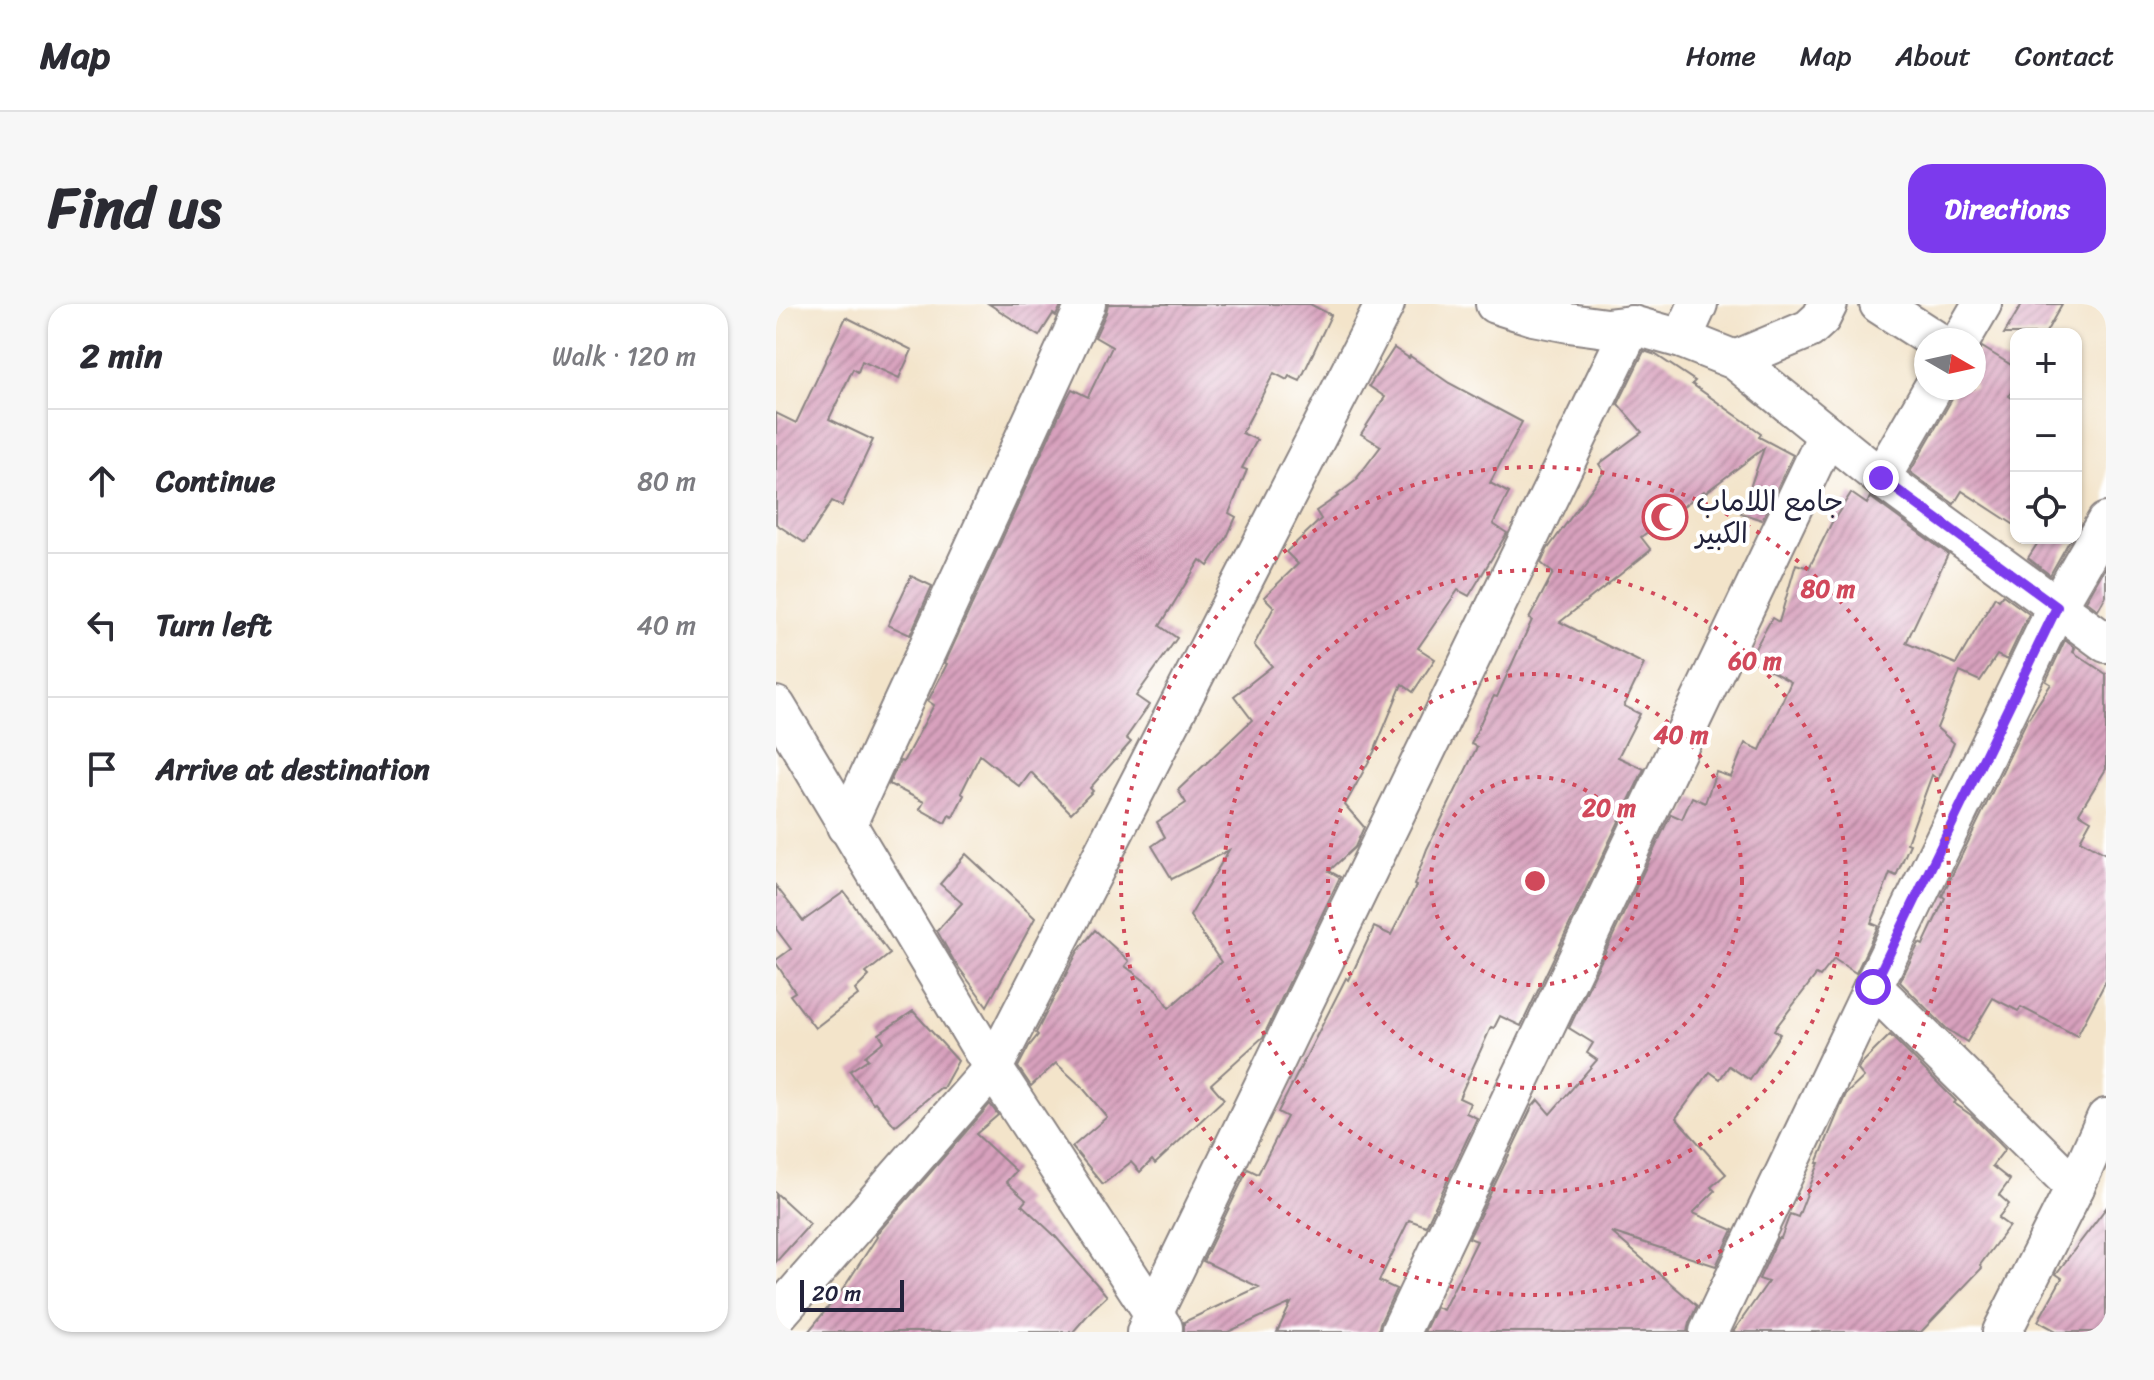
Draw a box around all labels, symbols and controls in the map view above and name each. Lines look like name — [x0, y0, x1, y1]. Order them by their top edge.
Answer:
text: Map — [40, 22, 110, 89]
text: Home — [1686, 31, 1756, 80]
text: Map — [1800, 31, 1851, 80]
text: About — [1895, 31, 1971, 80]
text: Contact — [2015, 31, 2114, 80]
text: Find us — [48, 159, 221, 258]
button: Directions — [1908, 164, 2106, 253]
text: 2 min — [80, 326, 162, 386]
north arrow — [1914, 328, 1986, 400]
map controls — [2010, 328, 2082, 544]
button: + — [2010, 328, 2082, 400]
text: Walk · 120 m — [552, 333, 696, 379]
button: − — [2010, 400, 2082, 472]
text: Continue — [156, 454, 275, 508]
text: 80 m — [637, 458, 696, 504]
icon: ahead — [80, 459, 124, 503]
route end — [1863, 460, 1899, 496]
button: locate — [2010, 472, 2082, 544]
place label: جامع اللاماب الكبير — [1694, 477, 1843, 558]
mosque icon: جامع اللاماب الكبير — [1641, 493, 1689, 541]
text: 80 m — [1800, 568, 1856, 610]
text: Turn left — [156, 598, 272, 652]
text: 40 m — [637, 602, 696, 648]
icon: left — [80, 603, 124, 647]
text: 60 m — [1727, 640, 1782, 682]
text: 40 m — [1654, 714, 1709, 756]
text: Arrive at destination — [156, 742, 430, 796]
icon: arrive — [80, 747, 124, 791]
text: 20 m — [1581, 787, 1636, 829]
centre of rings — [1521, 867, 1549, 895]
route start — [1855, 969, 1891, 1005]
text: 20 m — [812, 1274, 861, 1313]
scale bar — [800, 1276, 904, 1312]

